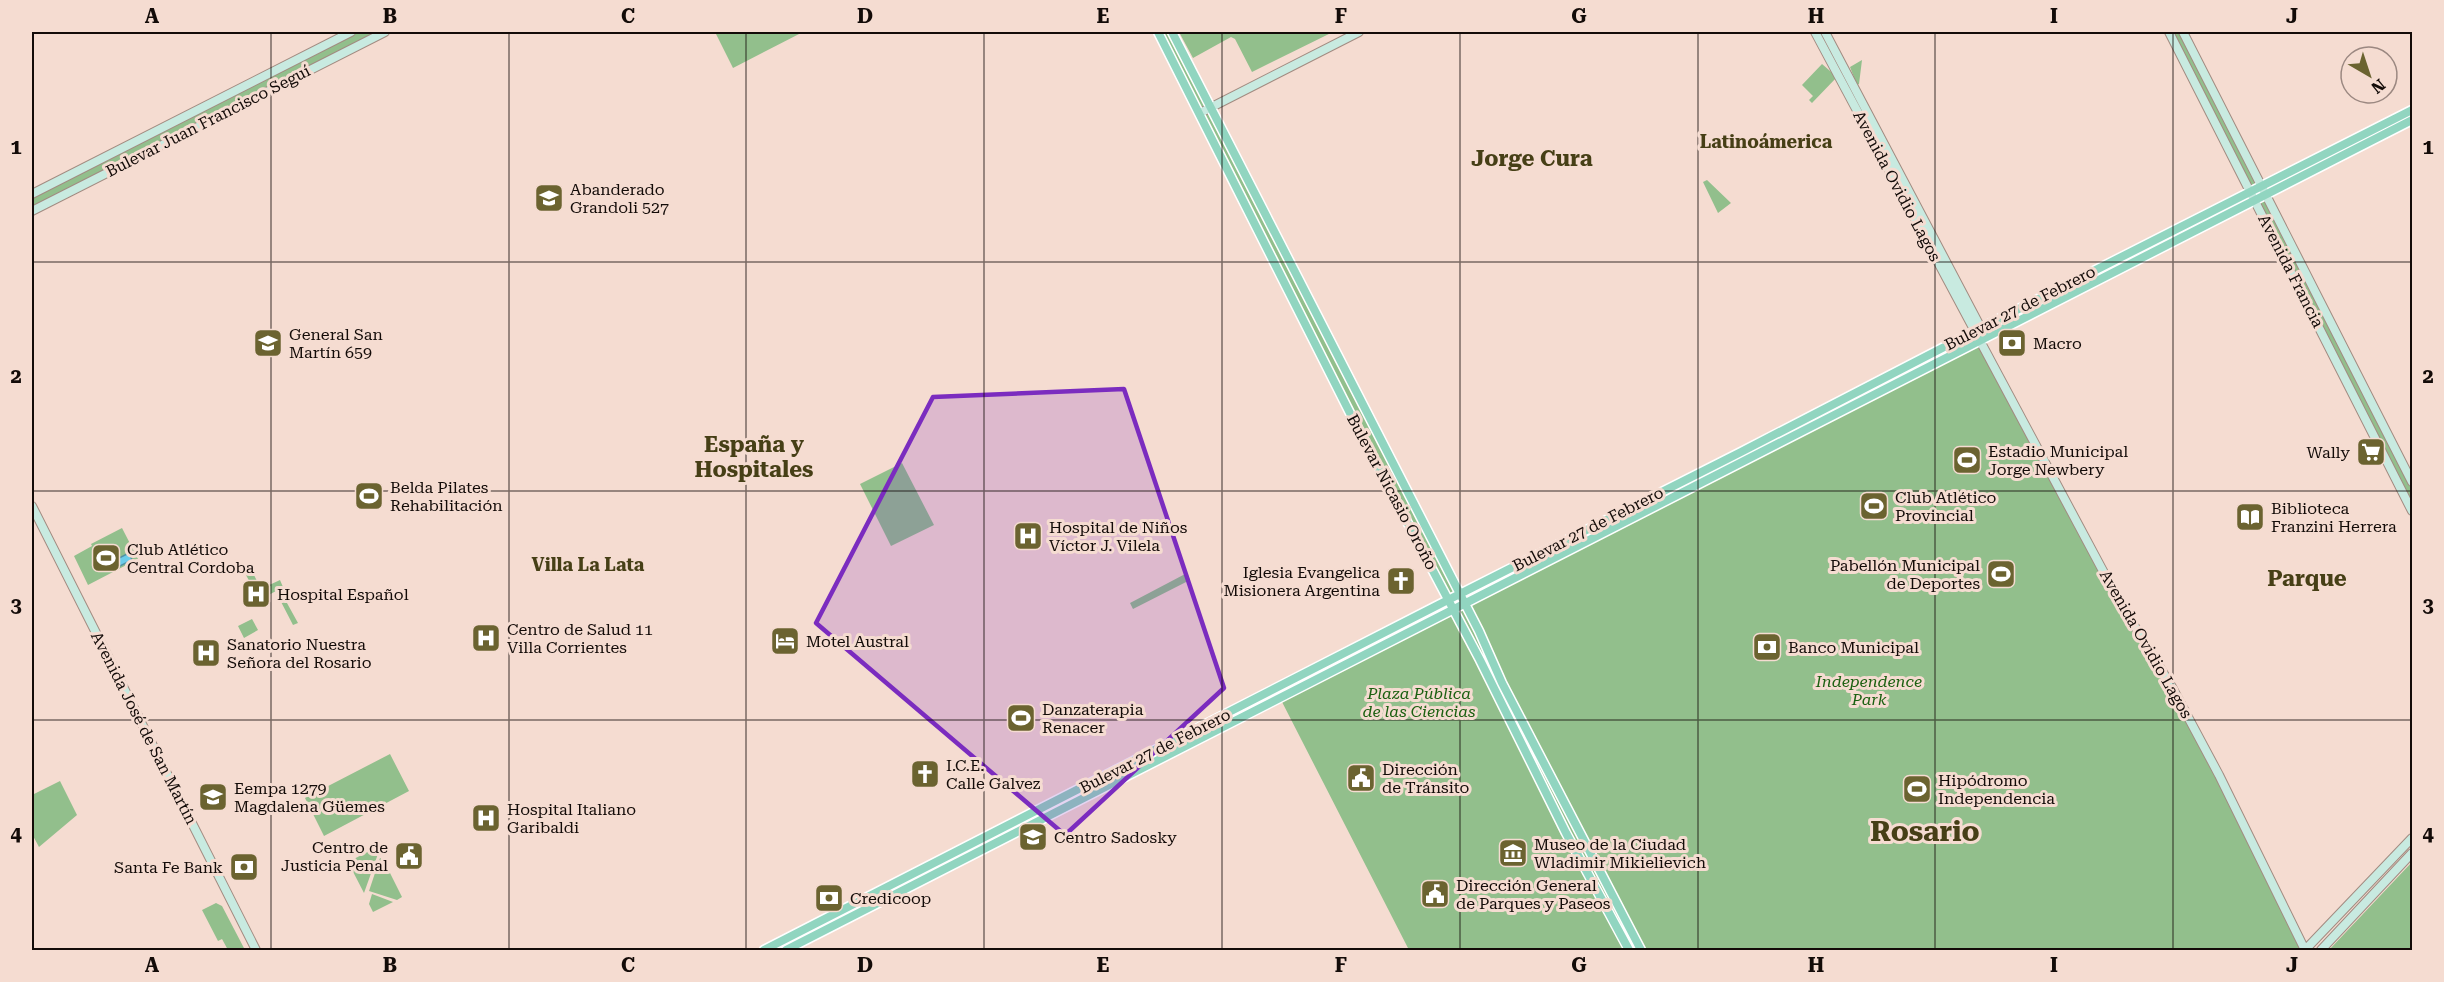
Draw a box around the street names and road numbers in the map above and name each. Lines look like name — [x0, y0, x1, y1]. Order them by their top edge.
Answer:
street label: Bulevar Juan Francisco Seguí — [103, 61, 313, 181]
street label: Avenida Ovidio Lagos — [1849, 107, 1945, 265]
street label: Avenida Francia — [2254, 211, 2328, 331]
street label: Bulevar 27 de Febrero — [1941, 262, 2099, 354]
street label: Bulevar Nicasio Oroño — [1343, 411, 1441, 573]
street label: Bulevar 27 de Febrero — [1509, 483, 1667, 575]
street label: Avenida Ovidio Lagos — [2096, 566, 2196, 722]
street label: Avenida José de San Martín — [87, 628, 201, 828]
street label: Bulevar 27 de Febrero — [1076, 705, 1234, 797]

